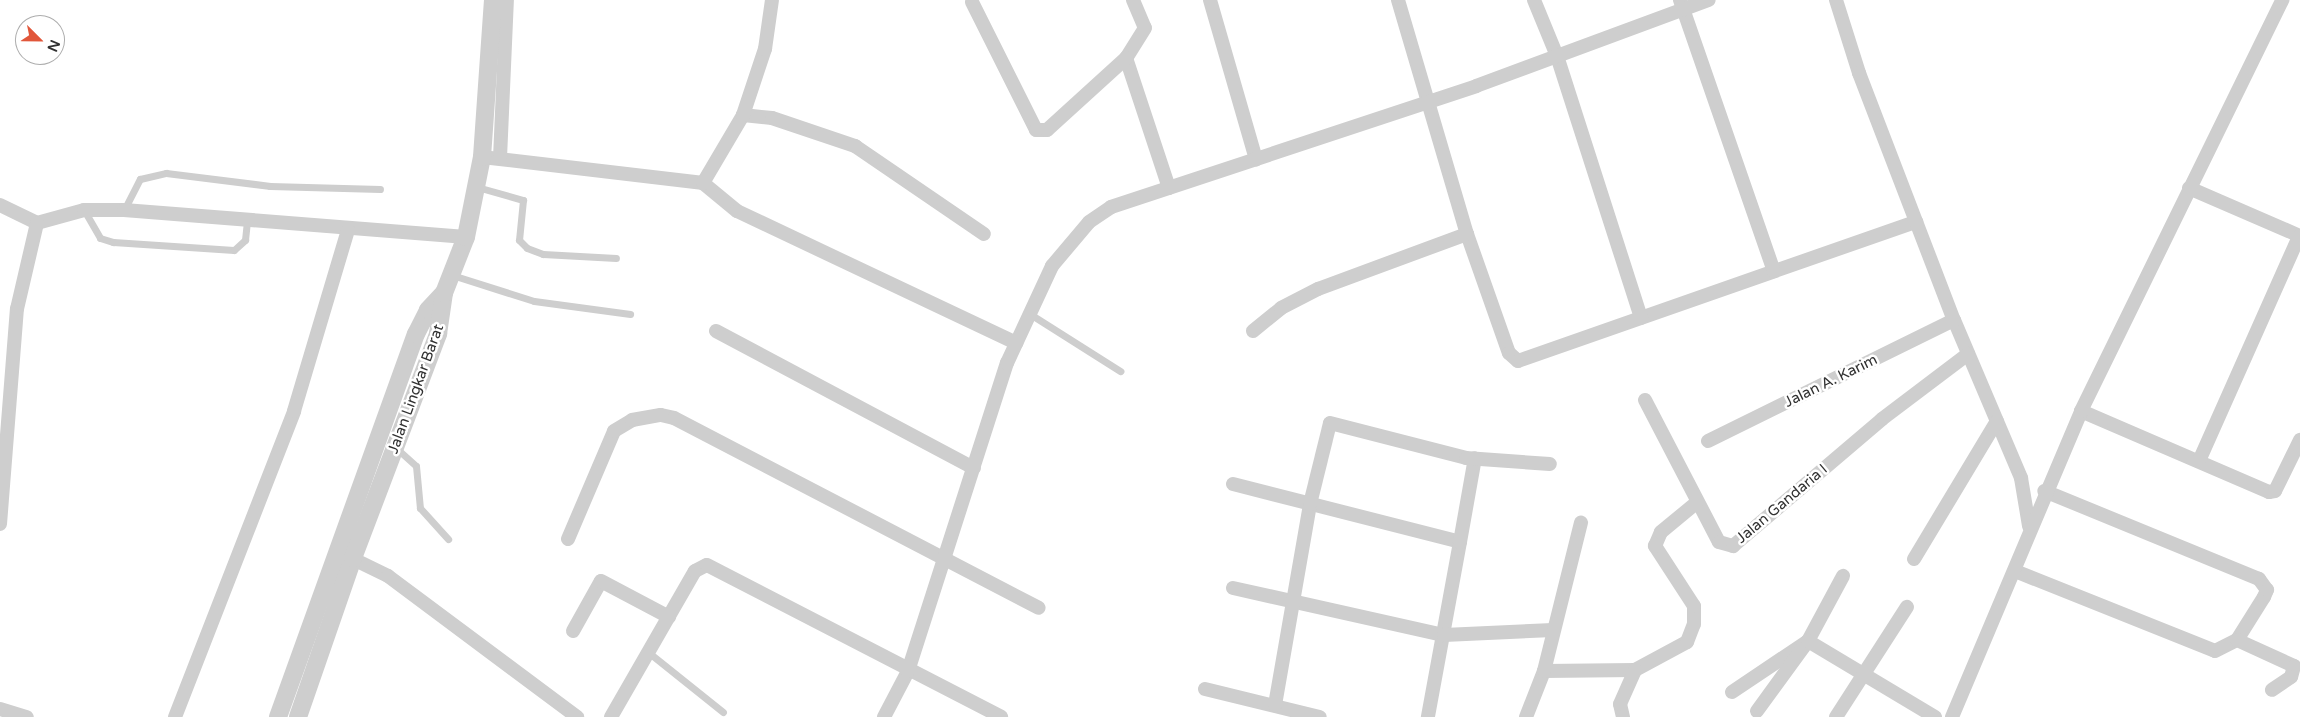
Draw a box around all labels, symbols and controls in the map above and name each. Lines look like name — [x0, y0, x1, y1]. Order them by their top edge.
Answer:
north arrow — [15, 15, 65, 65]
text: N — [43, 37, 63, 54]
street label: Jalan Lingkar Barat — [384, 322, 448, 456]
street label: Jalan A. Karim — [1782, 351, 1880, 411]
street label: Jalan Gandaria I — [1733, 461, 1831, 547]

